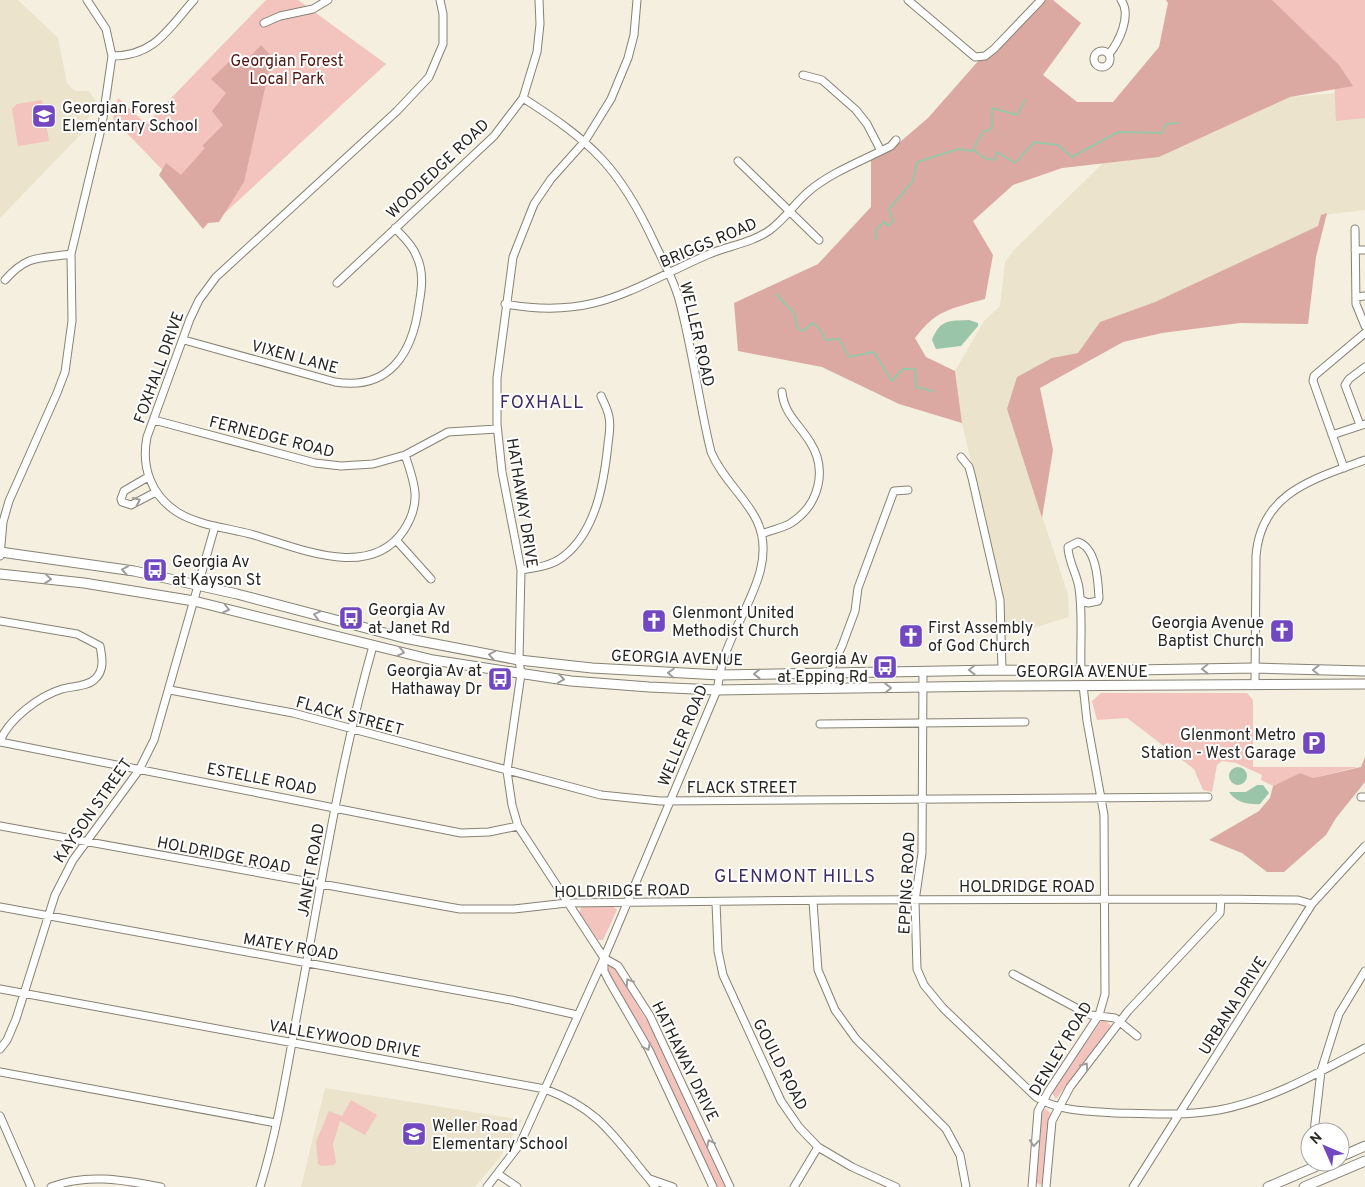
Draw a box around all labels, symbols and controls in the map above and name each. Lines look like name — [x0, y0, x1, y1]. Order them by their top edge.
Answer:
park label: Georgian Forest Local Park — [230, 52, 344, 90]
place label: Georgian Forest Elementary School — [62, 99, 198, 137]
school or university icon: Georgian Forest Elementary School — [31, 103, 57, 129]
street label: WOODEDGE ROAD — [383, 115, 494, 224]
street label: BRIGGS ROAD — [657, 214, 760, 273]
street label: WELLER ROAD — [674, 280, 718, 389]
street label: FOXHALL DRIVE — [130, 309, 189, 427]
street label: VIXEN LANE — [249, 337, 340, 379]
district label: FOXHALL — [500, 392, 584, 415]
street label: FERNEDGE ROAD — [207, 413, 336, 463]
street label: HATHAWAY DRIVE — [501, 437, 541, 570]
one-way arrow — [132, 498, 141, 508]
place label: Georgia Av at Kayson St — [172, 553, 261, 591]
bus stop icon: Georgia Av at Kayson St — [142, 557, 168, 583]
one-way arrow — [120, 565, 128, 576]
one-way arrow — [45, 573, 53, 584]
place label: Georgia Av at Janet Rd — [368, 601, 450, 639]
one-way arrow — [221, 603, 230, 614]
place label: Glenmont United Methodist Church — [672, 604, 799, 642]
bus stop icon: Georgia Av at Janet Rd — [338, 605, 364, 631]
church icon: Glenmont United Methodist Church — [641, 608, 667, 634]
one-way arrow — [313, 611, 321, 621]
place label: Georgia Avenue Baptist Church — [1151, 614, 1264, 652]
church icon: Georgia Avenue Baptist Church — [1269, 618, 1295, 644]
place label: First Assembly of God Church — [928, 619, 1033, 657]
church icon: First Assembly of God Church — [898, 623, 924, 649]
one-way arrow — [396, 646, 405, 657]
street label: GEORGIA AVENUE — [611, 647, 743, 671]
one-way arrow — [488, 650, 497, 661]
place label: Georgia Av at Epping Rd — [777, 650, 868, 688]
bus stop icon: Georgia Av at Epping Rd — [872, 654, 898, 680]
place label: Georgia Av at Hathaway Dr — [387, 662, 482, 700]
street label: GEORGIA AVENUE — [1016, 663, 1148, 683]
one-way arrow — [1201, 664, 1208, 674]
one-way arrow — [1312, 664, 1320, 675]
one-way arrow — [968, 665, 976, 675]
bus stop icon: Georgia Av at Hathaway Dr — [487, 666, 513, 692]
one-way arrow — [667, 668, 675, 679]
one-way arrow — [753, 669, 761, 679]
one-way arrow — [556, 674, 565, 684]
street label: WELLER ROAD — [654, 682, 713, 789]
one-way arrow — [885, 683, 893, 693]
street label: FLACK STREET — [294, 693, 405, 741]
place label: Glenmont Metro Station - West Garage — [1141, 726, 1296, 764]
parking icon: Glenmont Metro Station - West Garage — [1301, 730, 1327, 756]
street label: KAYSON STREET — [50, 755, 137, 868]
street label: ESTELLE ROAD — [205, 759, 318, 800]
street label: FLACK STREET — [687, 779, 797, 799]
street label: JANET ROAD — [294, 822, 330, 919]
street label: EPPING ROAD — [895, 831, 921, 935]
street label: HOLDRIDGE ROAD — [155, 833, 292, 879]
district label: GLENMONT HILLS — [714, 866, 876, 889]
street label: HOLDRIDGE ROAD — [959, 878, 1095, 898]
street label: HOLDRIDGE ROAD — [554, 881, 690, 903]
street label: MATEY ROAD — [241, 930, 340, 966]
street label: URBANA DRIVE — [1195, 953, 1272, 1059]
one-way arrow — [626, 979, 635, 988]
street label: HATHAWAY DRIVE — [646, 998, 722, 1125]
street label: DENLEY ROAD — [1026, 998, 1098, 1100]
street label: GOULD ROAD — [748, 1016, 811, 1114]
street label: VALLEYWOOD DRIVE — [267, 1017, 422, 1063]
one-way arrow — [641, 1042, 651, 1051]
one-way arrow — [1079, 1062, 1088, 1072]
place label: Weller Road Elementary School — [432, 1117, 568, 1155]
school or university icon: Weller Road Elementary School — [401, 1121, 427, 1147]
north arrow — [1300, 1122, 1350, 1172]
text: N — [1307, 1129, 1326, 1148]
one-way arrow — [706, 1139, 716, 1148]
one-way arrow — [1029, 1140, 1040, 1148]

